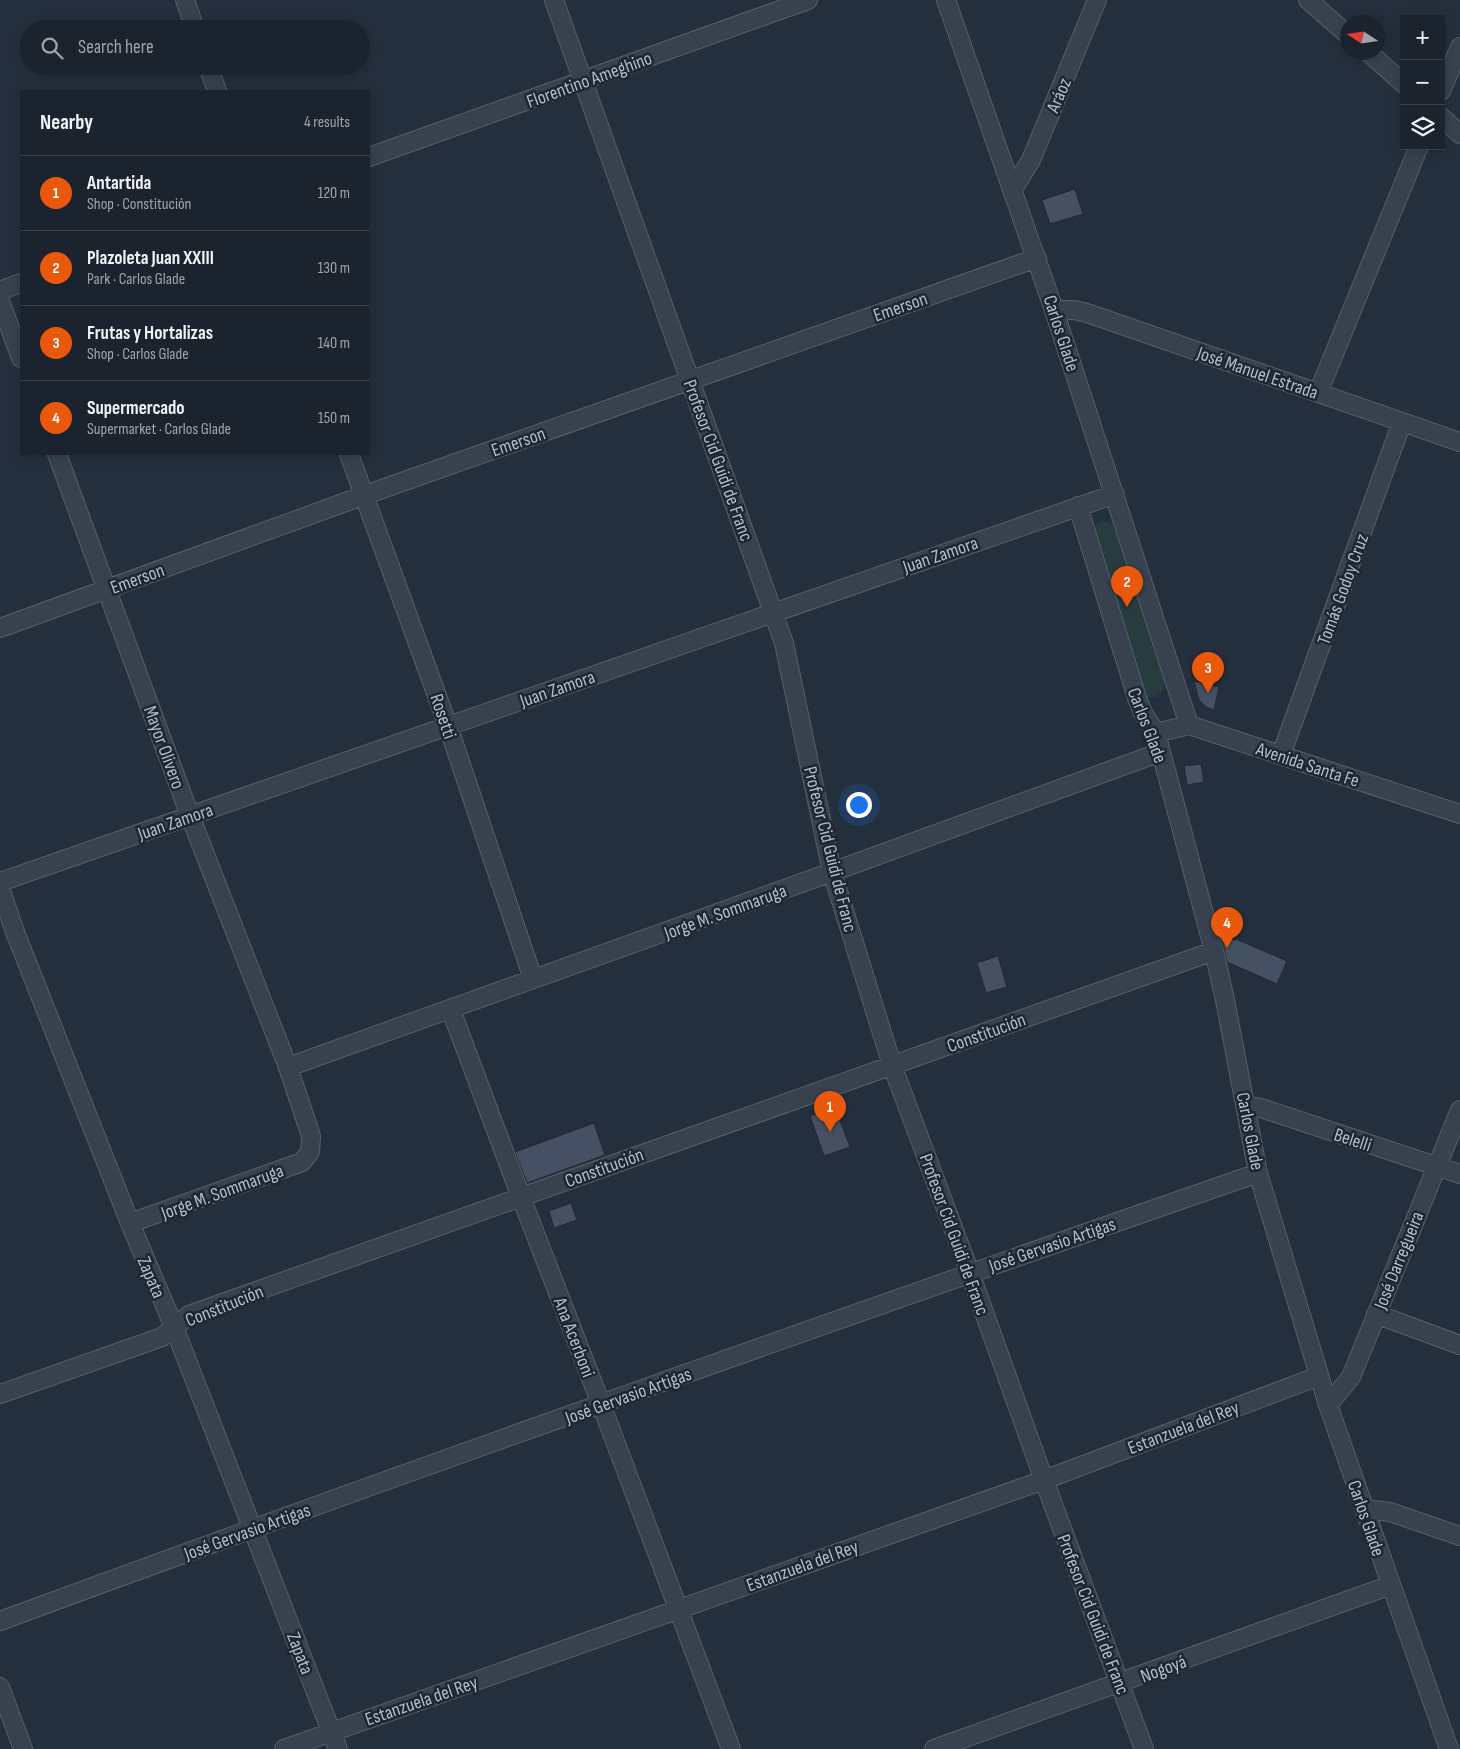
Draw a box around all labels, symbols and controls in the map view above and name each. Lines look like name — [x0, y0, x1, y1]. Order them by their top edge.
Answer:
north arrow — [1340, 15, 1385, 60]
map controls — [1400, 15, 1445, 150]
button: + — [1400, 15, 1445, 60]
search box — [20, 20, 370, 75]
icon: search — [38, 34, 66, 62]
text: Search here — [78, 36, 154, 59]
street label: Florentino Ameghino — [524, 47, 655, 114]
button: − — [1400, 60, 1445, 105]
street label: Aráoz — [1041, 75, 1077, 117]
button: layers — [1400, 105, 1445, 150]
text: Nearby — [40, 110, 93, 135]
text: 4 results — [304, 113, 350, 132]
text: Antartida — [87, 172, 151, 195]
text: 1 — [53, 184, 59, 203]
text: 120 m — [318, 184, 350, 203]
text: Shop · Constitución — [87, 195, 191, 214]
text: Plazoleta Juan XXIII — [87, 247, 214, 270]
text: 2 — [52, 259, 60, 278]
text: 130 m — [318, 259, 350, 278]
text: Park · Carlos Glade — [87, 270, 185, 289]
street label: Emerson — [870, 287, 931, 327]
street label: Carlos Glade — [1037, 292, 1084, 375]
text: Frutas y Hortalizas — [87, 322, 213, 345]
text: 3 — [52, 334, 60, 353]
text: 140 m — [318, 334, 350, 353]
street label: José Manuel Estrada — [1193, 342, 1321, 405]
text: Shop · Carlos Glade — [87, 345, 189, 364]
street label: Profesor Cid Guidi de Franc — [678, 377, 757, 544]
text: Supermercado — [87, 397, 185, 420]
text: 4 — [52, 409, 60, 428]
text: 150 m — [318, 409, 350, 428]
text: Supermarket · Carlos Glade — [87, 420, 231, 439]
street label: Emerson — [488, 422, 549, 462]
street label: Tomás Godoy Cruz — [1313, 531, 1374, 648]
street label: Juan Zamora — [899, 532, 981, 579]
street label: Emerson — [107, 559, 168, 600]
pin: 2 — [1111, 566, 1143, 607]
pin: 3 — [1192, 652, 1224, 693]
street label: Juan Zamora — [516, 666, 598, 713]
street label: Carlos Glade — [1122, 685, 1171, 766]
street label: Rosetti — [424, 691, 461, 742]
street label: Mayor Olivero — [138, 703, 189, 792]
street label: Avenida Santa Fe — [1252, 738, 1362, 793]
street label: Profesor Cid Guidi de Franc — [798, 764, 861, 935]
your location — [846, 792, 872, 818]
street label: Juan Zamora — [134, 799, 216, 846]
street label: Jorge M. Sommaruga — [660, 880, 790, 946]
pin: 4 — [1211, 907, 1243, 948]
street label: Constitución — [944, 1009, 1029, 1058]
street label: Carlos Glade — [1231, 1090, 1268, 1172]
pin: 1 — [814, 1091, 846, 1132]
street label: Belelli — [1331, 1124, 1374, 1157]
street label: Constitución — [562, 1144, 647, 1193]
street label: Profesor Cid Guidi de Franc — [914, 1151, 993, 1318]
street label: Jorge M. Sommaruga — [157, 1160, 287, 1226]
street label: José Darregueira — [1369, 1208, 1429, 1314]
street label: José Gervasio Artigas — [985, 1213, 1119, 1278]
street label: Zapata — [132, 1253, 170, 1302]
street label: Constitución — [182, 1280, 267, 1332]
street label: Ana Acerboni — [548, 1294, 599, 1381]
street label: José Gervasio Artigas — [561, 1363, 695, 1430]
street label: Estanzuela del Rey — [1125, 1396, 1243, 1460]
street label: Carlos Glade — [1342, 1477, 1389, 1560]
street label: José Gervasio Artigas — [180, 1499, 314, 1566]
street label: Profesor Cid Guidi de Franc — [1051, 1531, 1134, 1698]
street label: Estanzuela del Rey — [743, 1535, 862, 1597]
street label: Zapata — [281, 1629, 318, 1678]
street label: Nogoyá — [1137, 1651, 1190, 1688]
street label: Estanzuela del Rey — [362, 1671, 481, 1731]

